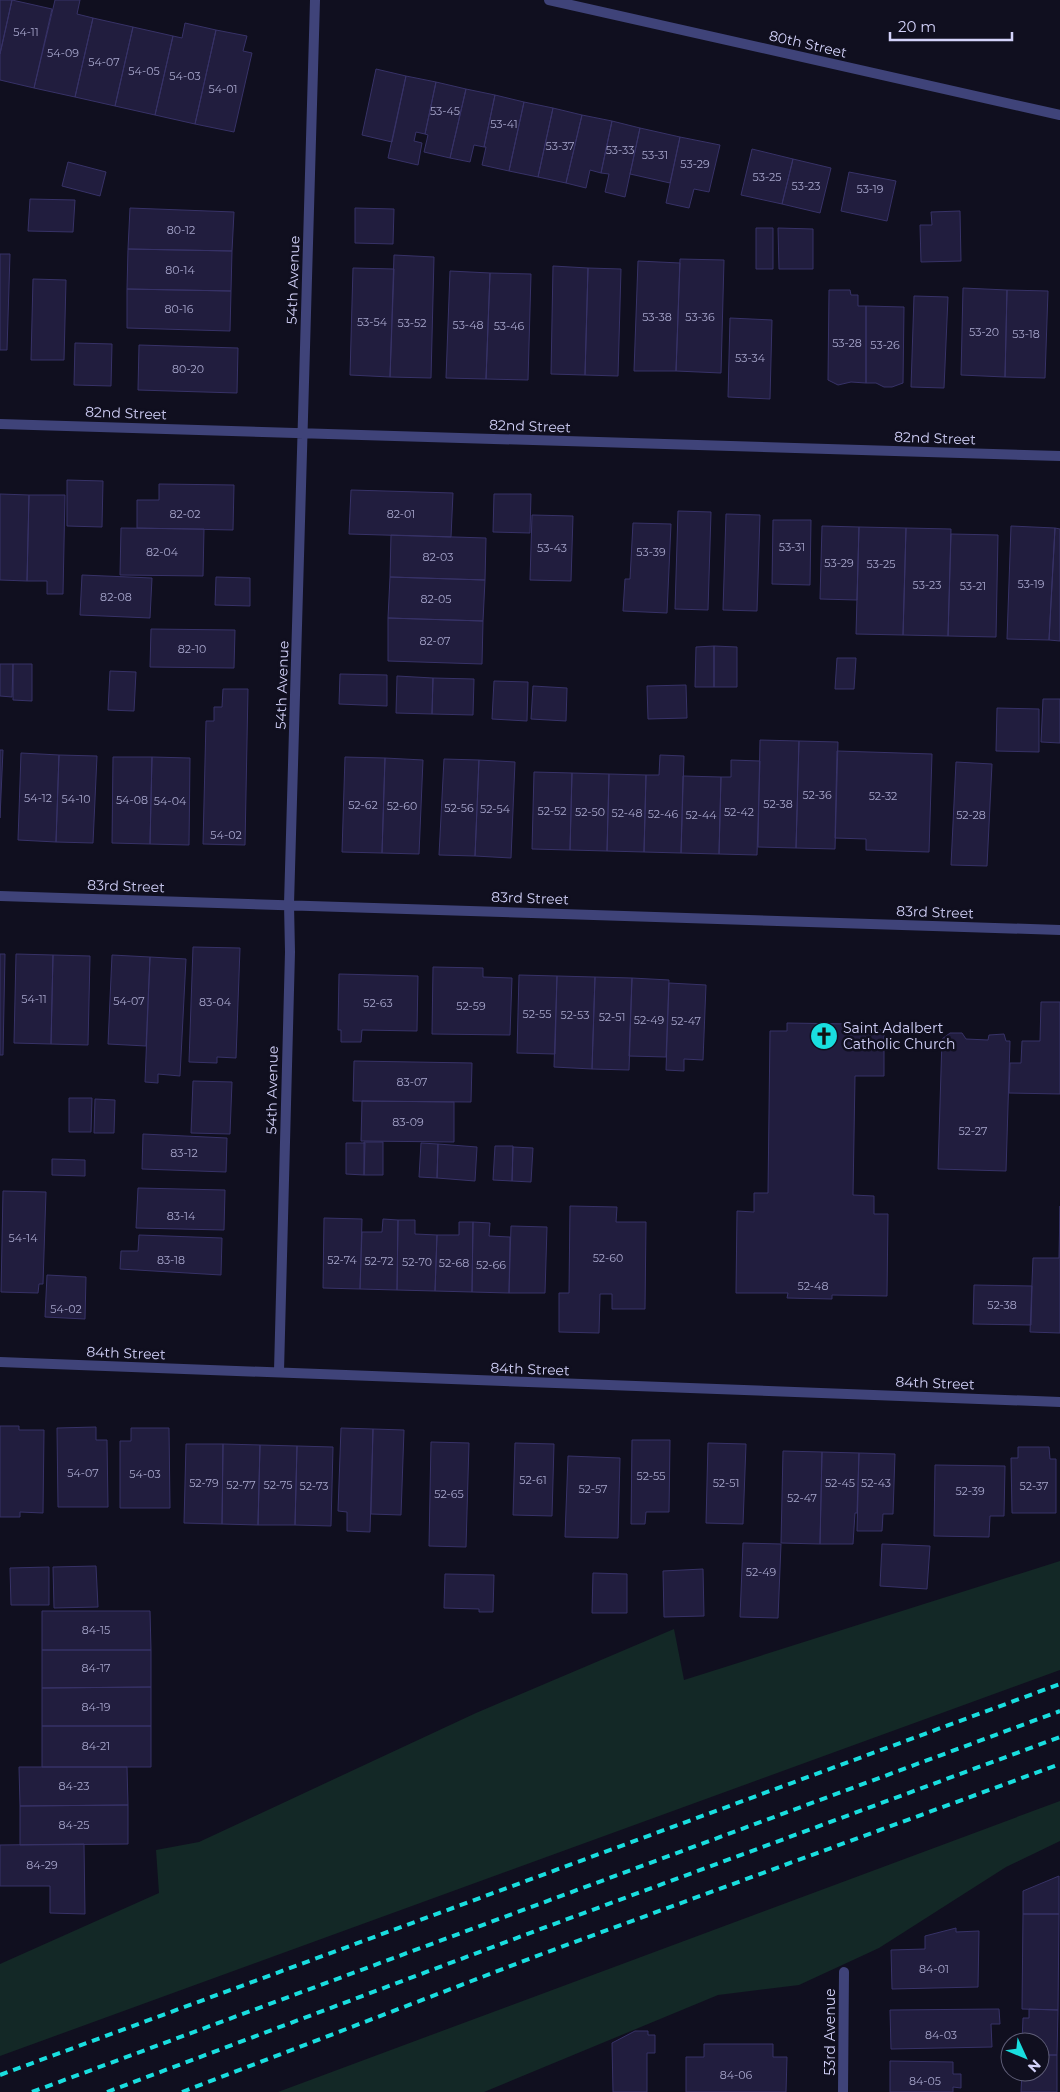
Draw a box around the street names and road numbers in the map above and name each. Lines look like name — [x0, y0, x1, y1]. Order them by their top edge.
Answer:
street label: 80th Street — [767, 26, 849, 62]
street label: 54th Avenue — [282, 235, 304, 325]
street label: 82nd Street — [85, 403, 168, 423]
street label: 82nd Street — [489, 416, 572, 436]
street label: 82nd Street — [894, 428, 977, 448]
street label: 54th Avenue — [271, 640, 293, 730]
street label: 83rd Street — [87, 876, 165, 896]
street label: 83rd Street — [491, 888, 569, 908]
street label: 83rd Street — [896, 902, 974, 922]
street label: 54th Avenue — [262, 1045, 282, 1135]
street label: 84th Street — [86, 1343, 166, 1363]
street label: 84th Street — [490, 1359, 570, 1379]
street label: 84th Street — [895, 1373, 975, 1393]
street label: 53rd Avenue — [821, 1988, 839, 2076]

